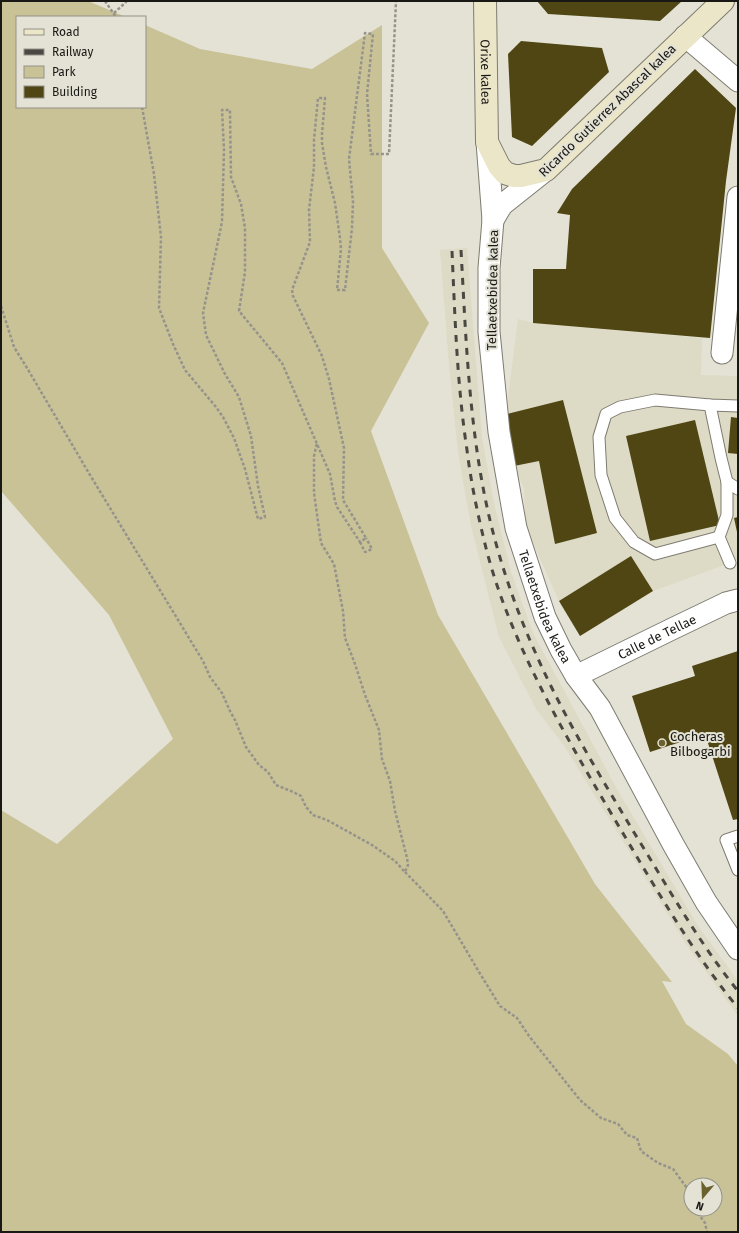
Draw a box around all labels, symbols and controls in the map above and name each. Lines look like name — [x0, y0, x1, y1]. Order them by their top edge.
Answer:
legend — [16, 16, 146, 108]
text: Road — [52, 25, 80, 39]
street label: Orixe kalea — [478, 39, 493, 105]
street label: Ricardo Gutierrez Abascal kalea — [536, 41, 679, 180]
text: Railway — [52, 45, 93, 59]
text: Park — [52, 65, 76, 79]
text: Building — [52, 85, 98, 99]
street label: Tellaetxebidea kalea — [484, 230, 501, 350]
street label: Tellaetxebidea kalea — [516, 548, 574, 666]
street label: Calle de Tellae — [615, 611, 699, 662]
place label: Cocheras Bilbogarbi — [670, 729, 731, 759]
marker: Cocheras Bilbogarbi — [657, 738, 667, 748]
north arrow — [683, 1177, 723, 1217]
text: N — [694, 1199, 705, 1213]

